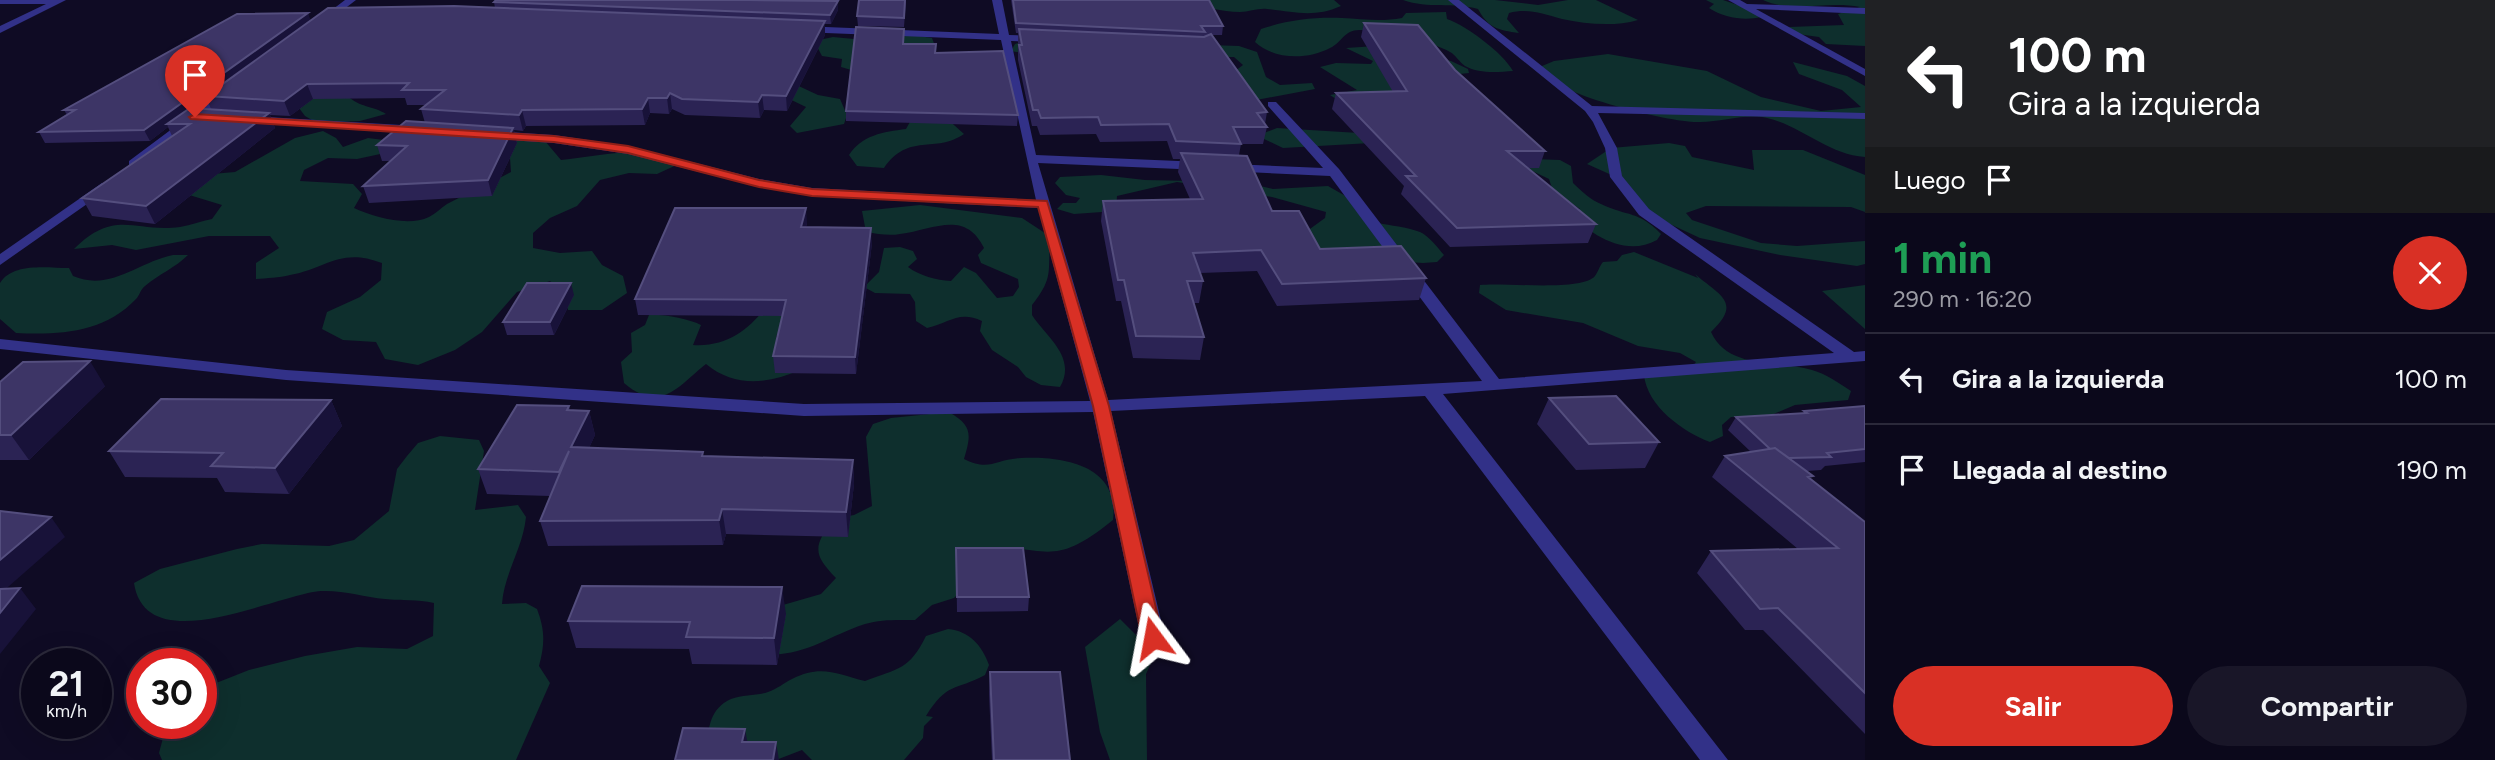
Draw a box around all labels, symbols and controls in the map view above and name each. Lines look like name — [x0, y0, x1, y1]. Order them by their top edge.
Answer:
text: 100 m — [2008, 25, 2147, 84]
icon: left — [1893, 28, 1984, 119]
pin — [165, 45, 225, 117]
icon: arrive — [176, 56, 214, 94]
text: Gira a la izquierda — [2008, 85, 2261, 123]
icon: arrive — [1980, 161, 2018, 199]
text: Luego — [1893, 164, 1966, 196]
text: 1 min — [1893, 233, 1992, 284]
button: close — [2393, 236, 2467, 310]
text: 290 m · 16:20 — [1893, 285, 2032, 313]
icon: left — [1893, 360, 1931, 398]
text: Gira a la izquierda — [1952, 363, 2164, 395]
text: 100 m — [2394, 363, 2467, 395]
icon: arrive — [1893, 451, 1931, 489]
text: Llegada al destino — [1952, 454, 2167, 486]
text: 190 m — [2396, 454, 2467, 486]
position arrow — [1116, 601, 1190, 675]
speed limit sign: 30 — [126, 648, 217, 739]
text: 21 — [49, 663, 84, 705]
button: Salir — [1893, 666, 2173, 746]
button: Compartir — [2187, 666, 2467, 746]
text: km/h — [46, 700, 87, 722]

